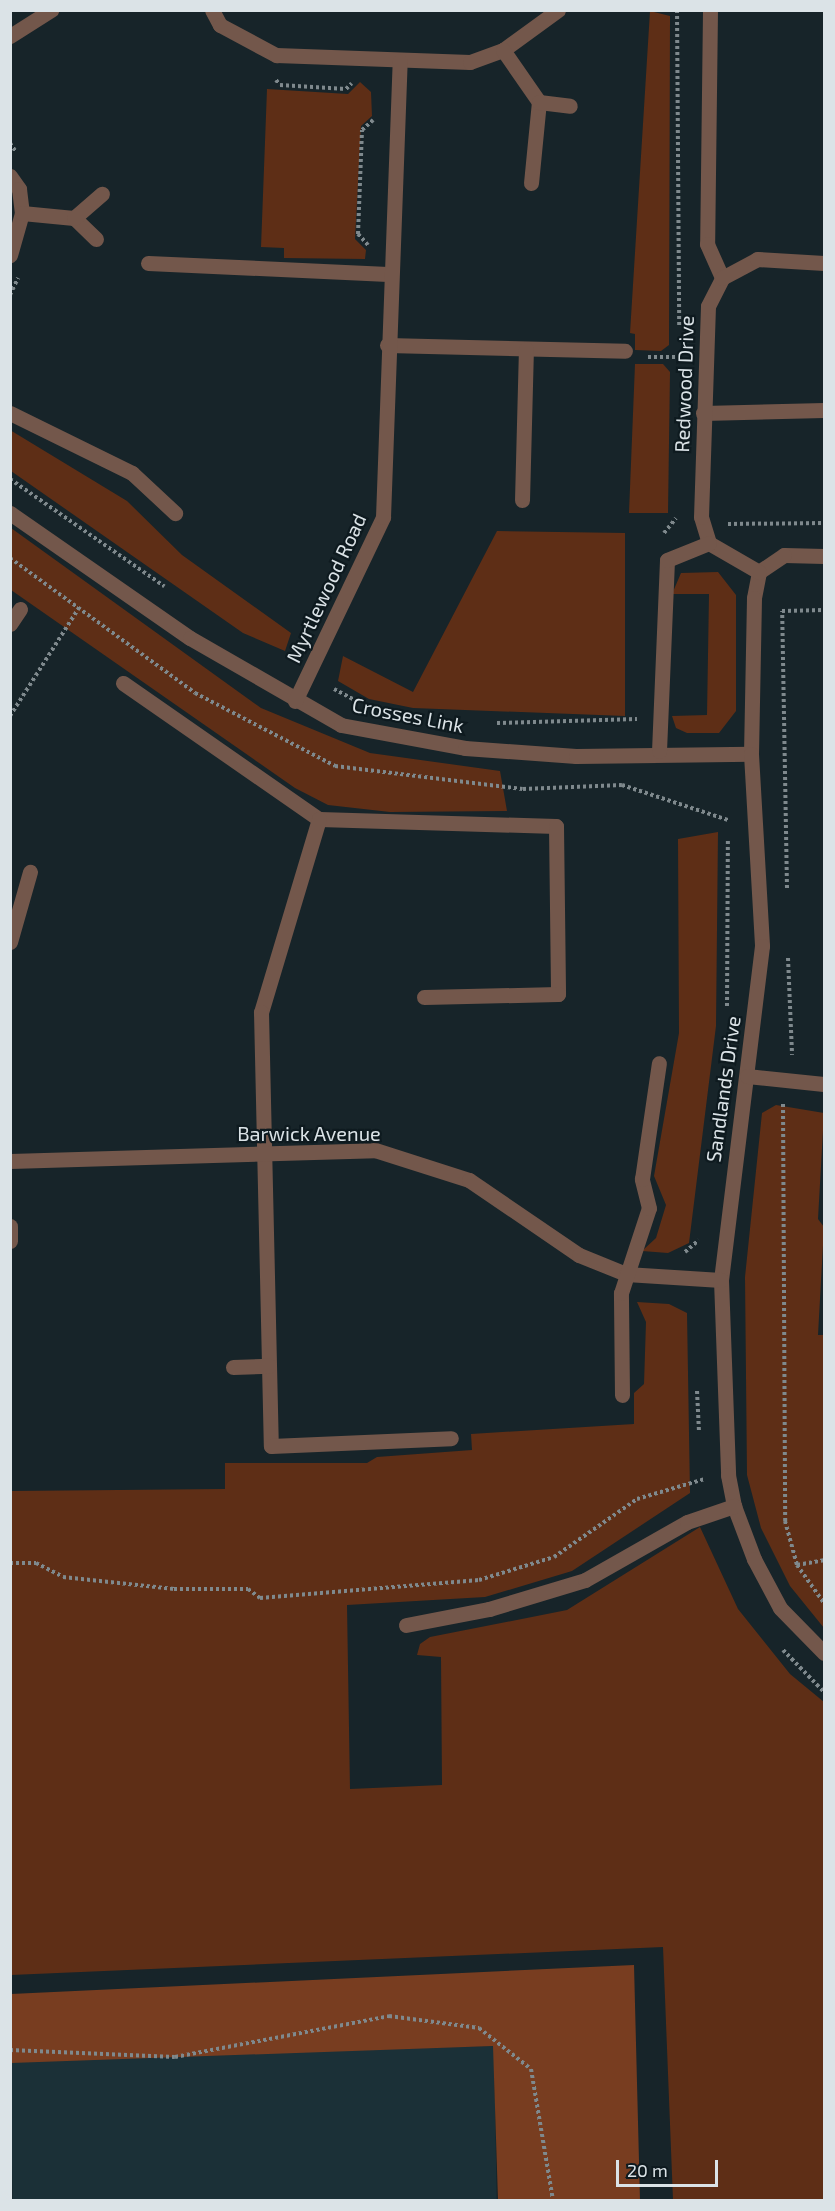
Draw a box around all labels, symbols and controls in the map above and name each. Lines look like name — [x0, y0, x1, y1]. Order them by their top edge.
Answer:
street label: Redwood Drive — [670, 315, 698, 453]
street label: Myrtlewood Road — [281, 510, 371, 666]
street label: Crosses Link — [350, 692, 466, 738]
street label: Sandlands Drive — [701, 1014, 745, 1164]
street label: Barwick Avenue — [237, 1121, 381, 1145]
scale bar — [619, 2148, 721, 2186]
text: 20 m — [627, 2159, 668, 2181]

